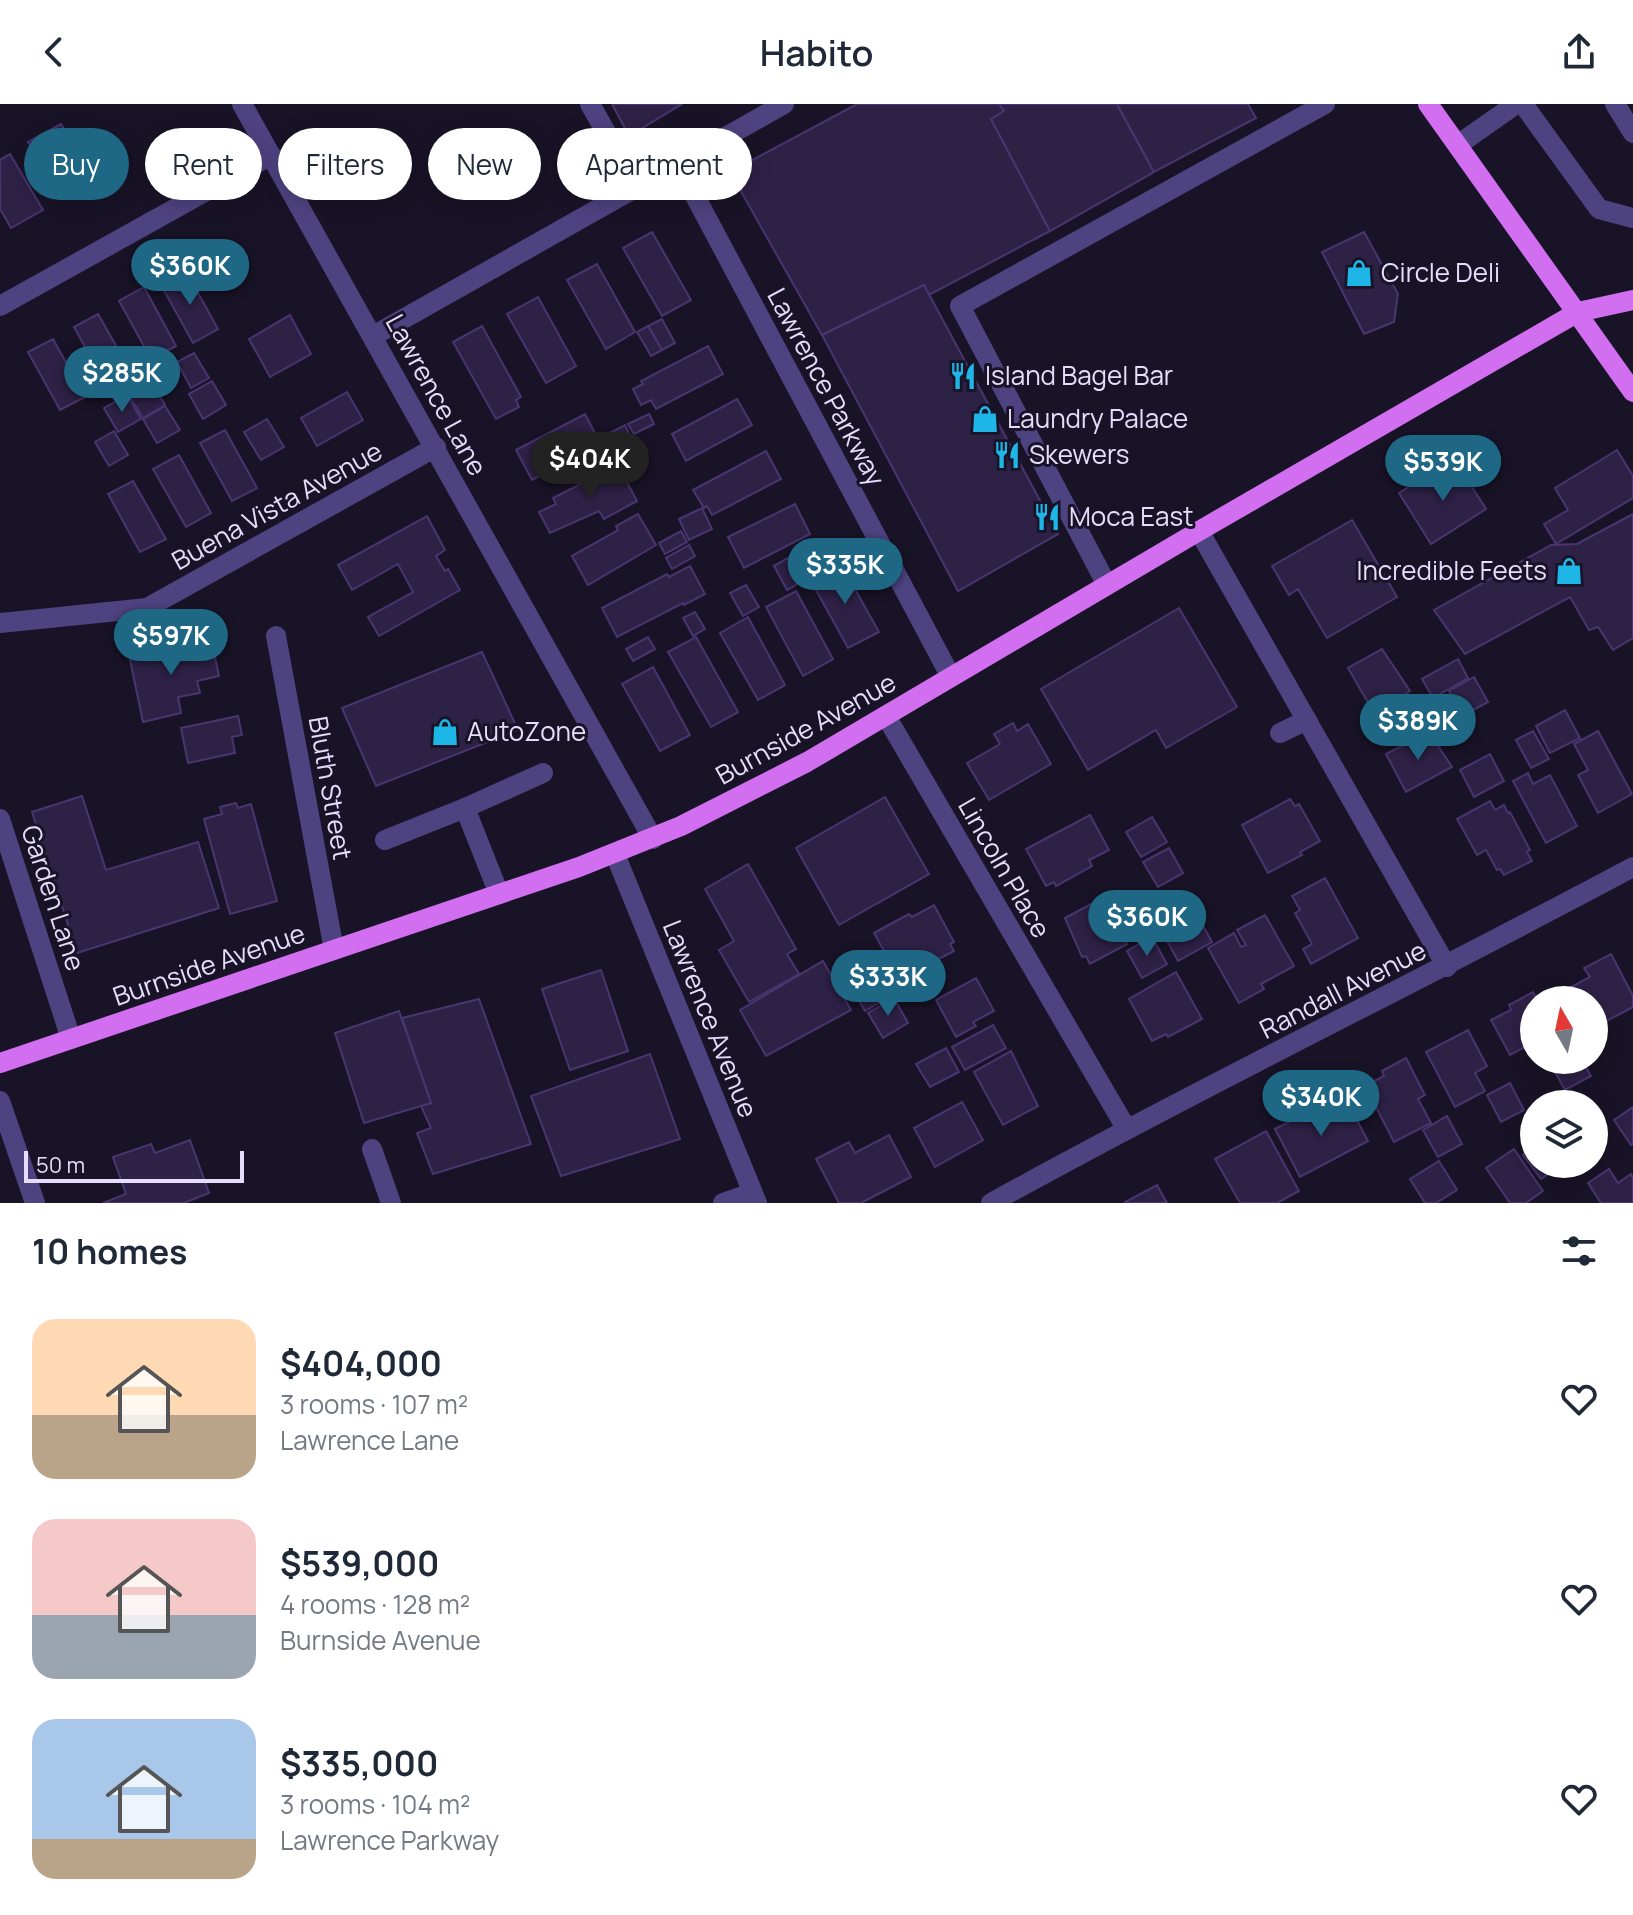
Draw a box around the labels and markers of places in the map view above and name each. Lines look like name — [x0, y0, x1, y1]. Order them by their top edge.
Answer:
pin: $360K — [134, 239, 246, 307]
place label: Circle Deli — [1381, 254, 1500, 290]
shop icon: Circle Deli — [1344, 258, 1374, 288]
pin: $285K — [66, 346, 178, 414]
place label: Island Bagel Bar — [985, 357, 1173, 393]
restaurant icon: Island Bagel Bar — [948, 361, 978, 391]
place label: Laundry Palace — [1007, 400, 1188, 436]
shop icon: Laundry Palace — [970, 404, 1000, 434]
pin: $404K — [534, 432, 646, 500]
pin: $539K — [1387, 435, 1499, 503]
place label: Skewers — [1029, 436, 1129, 472]
restaurant icon: Skewers — [992, 440, 1022, 470]
place label: Moca East — [1069, 498, 1194, 534]
restaurant icon: Moca East — [1032, 502, 1062, 532]
pin: $335K — [789, 538, 901, 606]
place label: Incredible Feets — [1356, 552, 1547, 588]
shop icon: Incredible Feets — [1554, 556, 1584, 586]
pin: $597K — [115, 609, 227, 677]
pin: $389K — [1362, 694, 1474, 762]
place label: AutoZone — [467, 713, 586, 749]
shop icon: AutoZone — [430, 717, 460, 747]
pin: $360K — [1091, 890, 1203, 958]
pin: $333K — [832, 950, 944, 1018]
pin: $340K — [1265, 1070, 1377, 1138]

